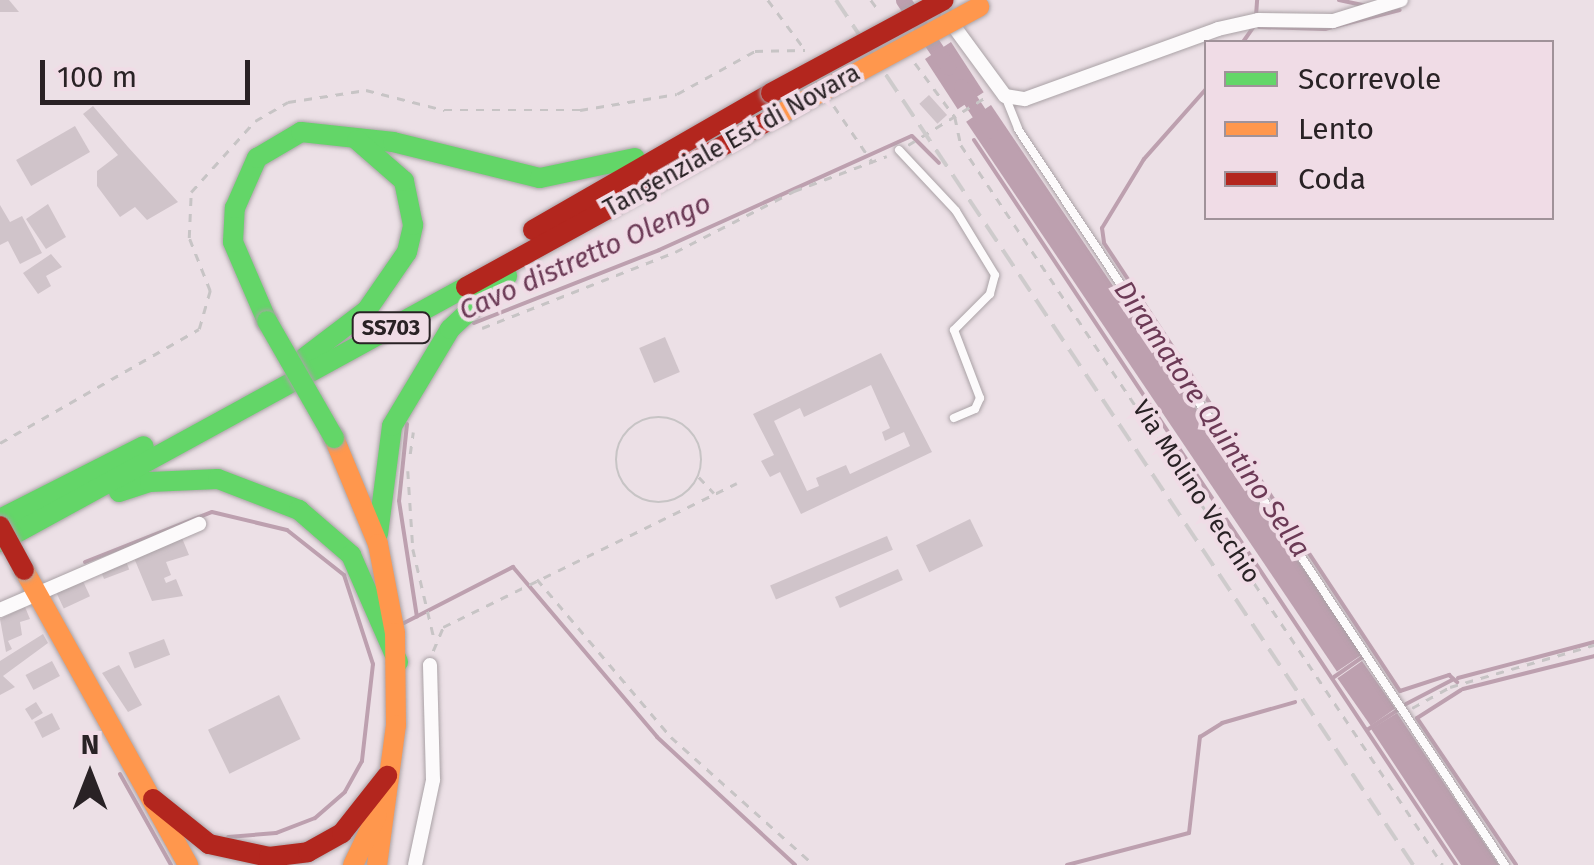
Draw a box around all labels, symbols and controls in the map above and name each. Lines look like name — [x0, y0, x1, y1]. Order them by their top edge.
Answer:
scale bar — [45, 40, 255, 102]
legend — [1204, 40, 1554, 220]
street label: Tangenziale Est di Novara — [599, 58, 865, 224]
text: 100 m — [57, 59, 137, 95]
text: Scorrevole — [1298, 61, 1441, 97]
text: Lento — [1298, 111, 1374, 147]
text: Coda — [1298, 161, 1366, 197]
water label: Cavo distretto Olengo — [454, 186, 716, 328]
water label: Diramatore Quintino Sella — [1107, 274, 1317, 564]
road number: SS703 — [351, 311, 431, 345]
street label: Via Molino Vecchio — [1126, 395, 1266, 589]
north arrow — [40, 725, 140, 825]
text: N — [81, 728, 99, 761]

